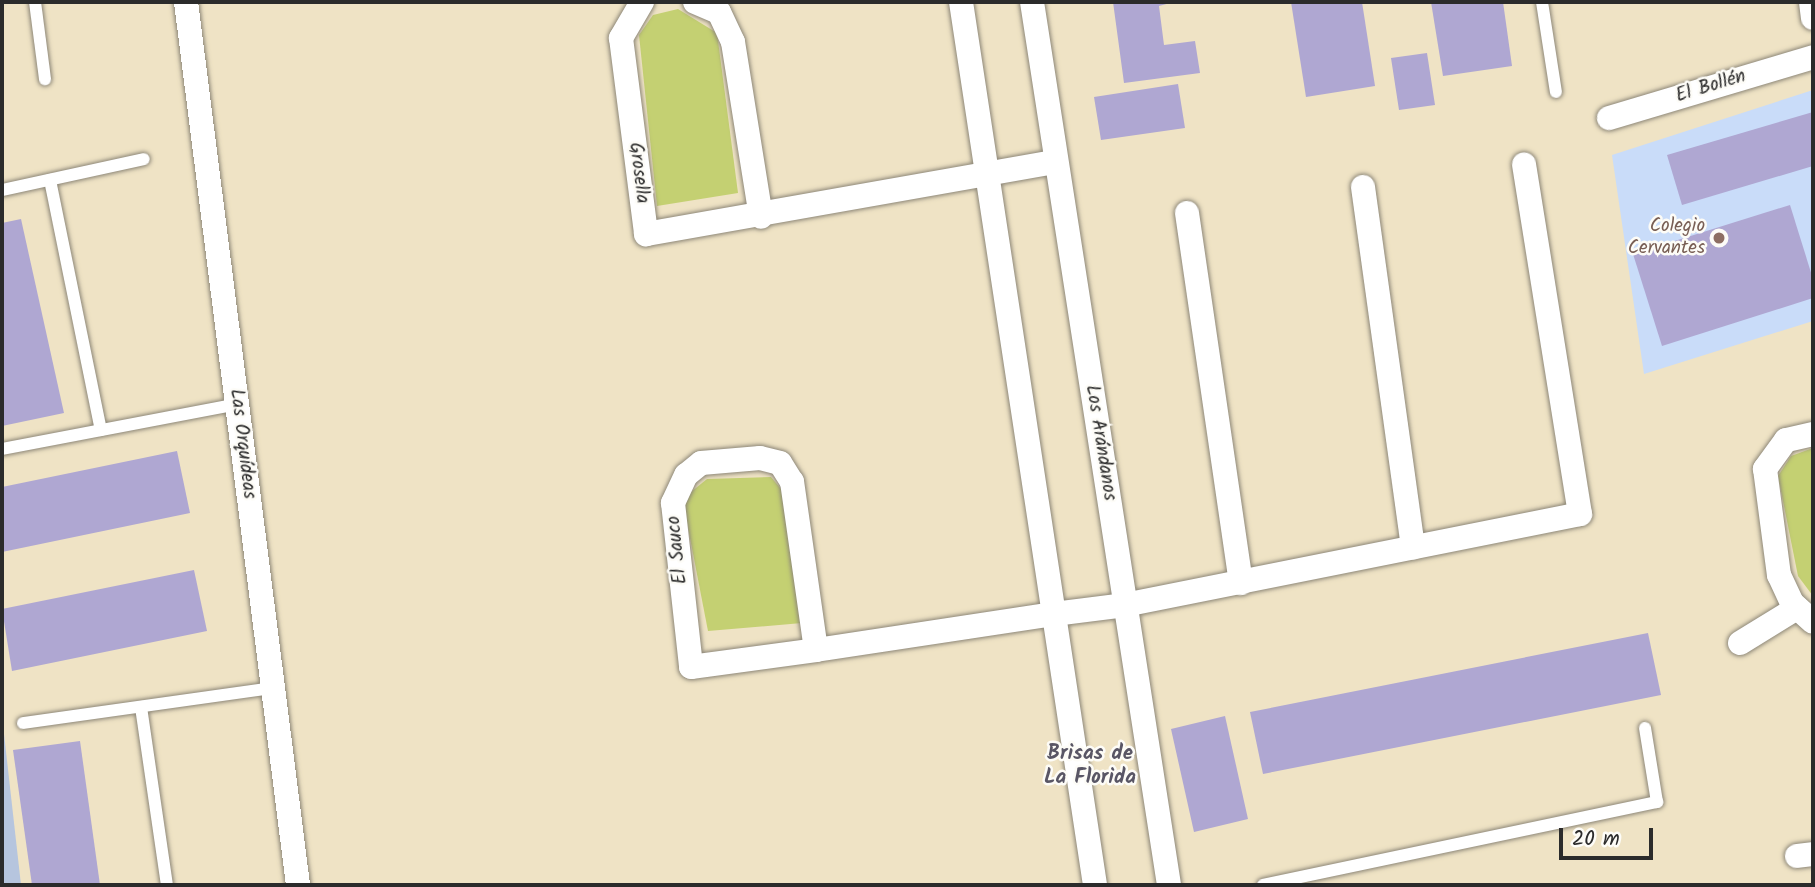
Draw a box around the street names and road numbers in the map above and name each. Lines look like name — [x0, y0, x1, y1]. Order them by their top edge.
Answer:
street label: El Bollén — [1673, 66, 1749, 108]
street label: Grosella — [623, 141, 653, 205]
street label: Los Arándanos — [1080, 384, 1120, 502]
street label: Las Orquídeas — [224, 388, 260, 500]
street label: El Sauco — [663, 515, 693, 585]

